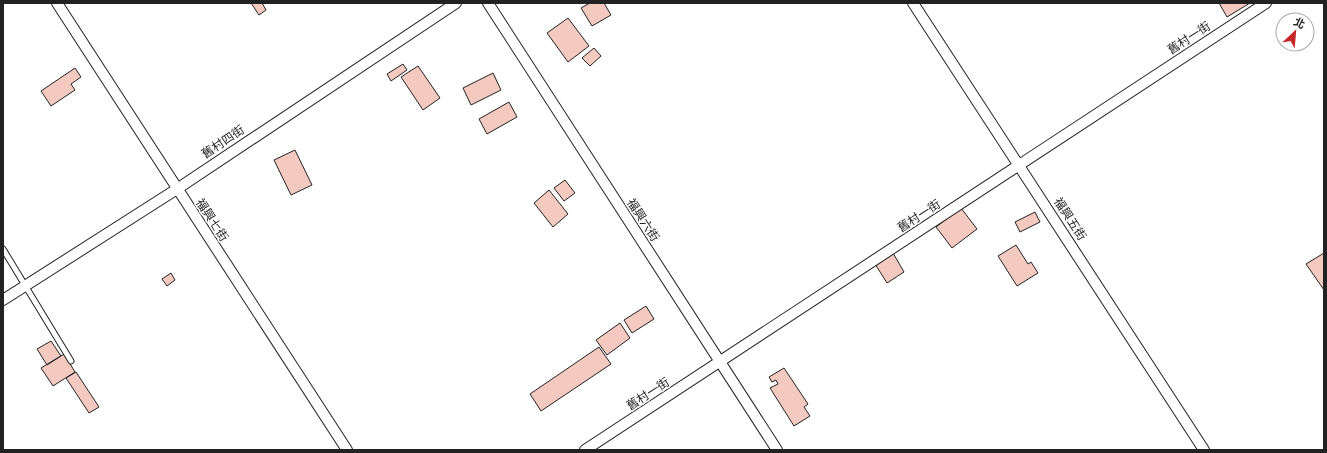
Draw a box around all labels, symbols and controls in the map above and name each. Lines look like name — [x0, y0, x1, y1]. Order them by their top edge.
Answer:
north arrow — [1275, 12, 1315, 52]
text: 北 — [1291, 13, 1308, 33]
street label: 舊村一街 — [1164, 17, 1214, 59]
street label: 舊村四街 — [198, 121, 248, 163]
street label: 福興五街 — [1049, 194, 1091, 244]
street label: 福興七街 — [191, 195, 233, 245]
street label: 福興六街 — [622, 195, 664, 245]
street label: 舊村一街 — [894, 195, 944, 237]
street label: 舊村一街 — [623, 373, 673, 415]

